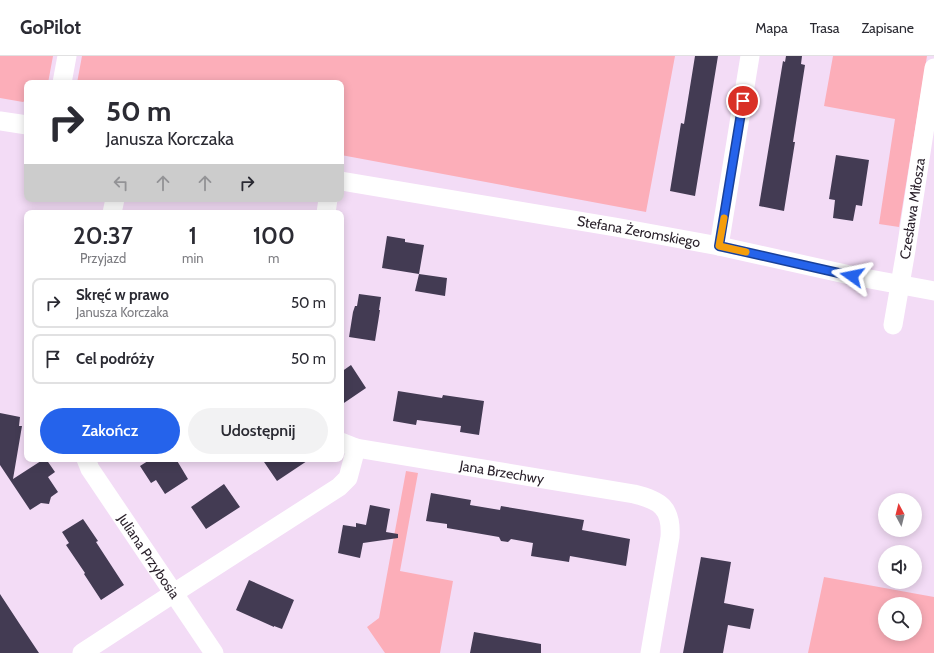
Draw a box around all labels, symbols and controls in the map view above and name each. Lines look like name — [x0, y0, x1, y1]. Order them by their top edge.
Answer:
text: GoPilot — [20, 16, 81, 39]
text: Mapa — [755, 19, 788, 37]
text: Trasa — [810, 19, 839, 37]
text: Zapisane — [861, 19, 914, 37]
pin — [726, 84, 760, 118]
icon: arrive — [732, 90, 754, 112]
text: 50 m — [106, 94, 171, 128]
icon: right — [40, 96, 92, 148]
text: Janusza Korczaka — [106, 128, 234, 150]
street label: Czesława Miłosza — [896, 156, 929, 261]
icon: left — [110, 172, 132, 194]
icon: ahead — [152, 172, 174, 194]
icon: ahead — [194, 172, 216, 194]
icon: right — [236, 172, 258, 194]
street label: Stefana Żeromskiego — [576, 212, 702, 251]
text: 20:37 — [73, 221, 133, 250]
text: 1 — [189, 221, 197, 250]
text: 100 — [253, 221, 295, 250]
text: Przyjazd — [80, 250, 126, 266]
text: min — [182, 250, 204, 266]
text: m — [268, 250, 279, 266]
position arrow — [831, 255, 873, 297]
text: Skręć w prawo — [76, 286, 169, 304]
icon: right — [42, 292, 64, 314]
text: 50 m — [291, 294, 326, 312]
text: Janusza Korczaka — [76, 304, 168, 320]
icon: arrive — [42, 348, 64, 370]
text: Cel podróży — [76, 350, 154, 368]
text: 50 m — [291, 350, 326, 368]
button: Zakończ — [40, 408, 180, 454]
button: Udostępnij — [188, 408, 328, 454]
street label: Jana Brzechwy — [457, 456, 545, 488]
north arrow — [878, 493, 922, 537]
map controls — [878, 493, 922, 641]
street label: Juliana Przybosia — [113, 510, 184, 602]
button: sound — [878, 545, 922, 589]
button: search — [878, 597, 922, 641]

